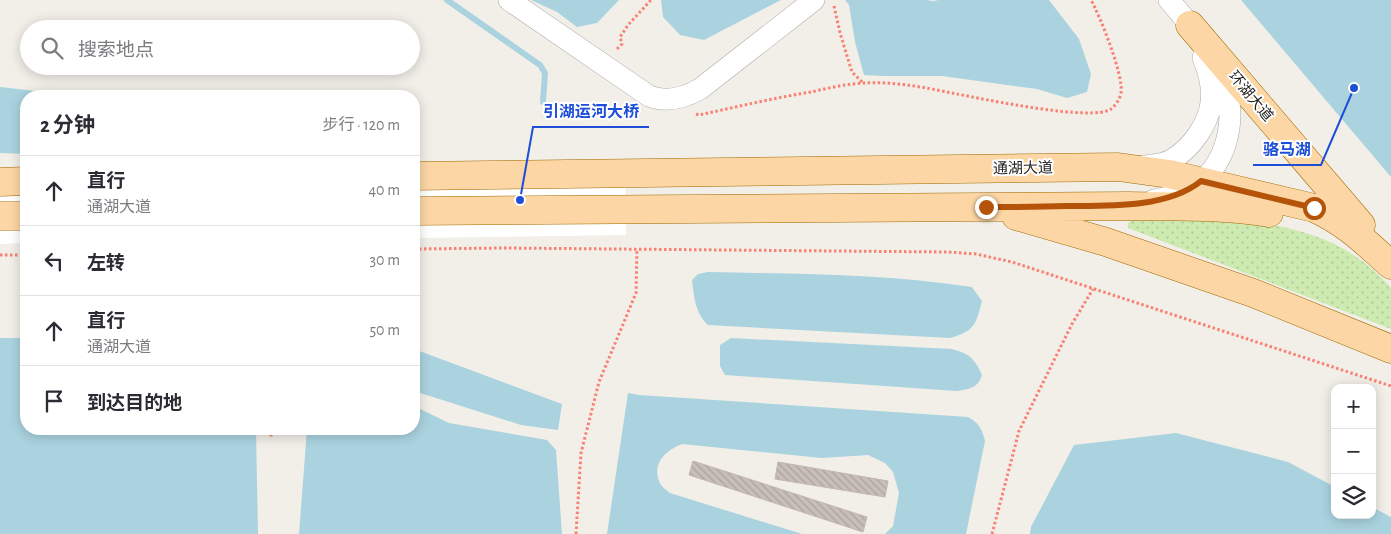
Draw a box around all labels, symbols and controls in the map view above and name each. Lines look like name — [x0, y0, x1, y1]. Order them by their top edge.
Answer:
search box — [20, 20, 420, 75]
icon: search — [38, 34, 66, 62]
text: 搜索地点 — [78, 41, 154, 60]
street label: 环湖大道 — [1226, 68, 1276, 124]
callout: 引湖运河大桥 — [533, 96, 649, 127]
text: 引湖运河大桥 — [543, 103, 640, 120]
text: 2 分钟 — [40, 115, 95, 136]
text: 步行 · 120 m — [322, 117, 400, 133]
callout: 骆马湖 — [1253, 134, 1321, 165]
text: 骆马湖 — [1263, 141, 1311, 158]
street label: 通湖大道 — [993, 159, 1053, 177]
text: 直行 — [87, 172, 125, 191]
icon: ahead — [40, 177, 68, 205]
text: 40 m — [368, 182, 400, 198]
route end — [975, 196, 998, 219]
route start — [1303, 197, 1326, 220]
text: 通湖大道 — [87, 199, 151, 215]
icon: left — [40, 247, 68, 275]
text: 30 m — [370, 252, 400, 268]
text: 左转 — [87, 254, 125, 273]
text: 直行 — [87, 312, 125, 331]
icon: ahead — [40, 317, 68, 345]
text: 50 m — [369, 322, 400, 338]
text: 通湖大道 — [87, 339, 151, 355]
map controls — [1331, 384, 1376, 519]
button: + — [1331, 384, 1376, 429]
icon: arrive — [40, 387, 68, 415]
text: 到达目的地 — [87, 394, 182, 413]
button: − — [1331, 429, 1376, 474]
button: layers — [1331, 474, 1376, 519]

